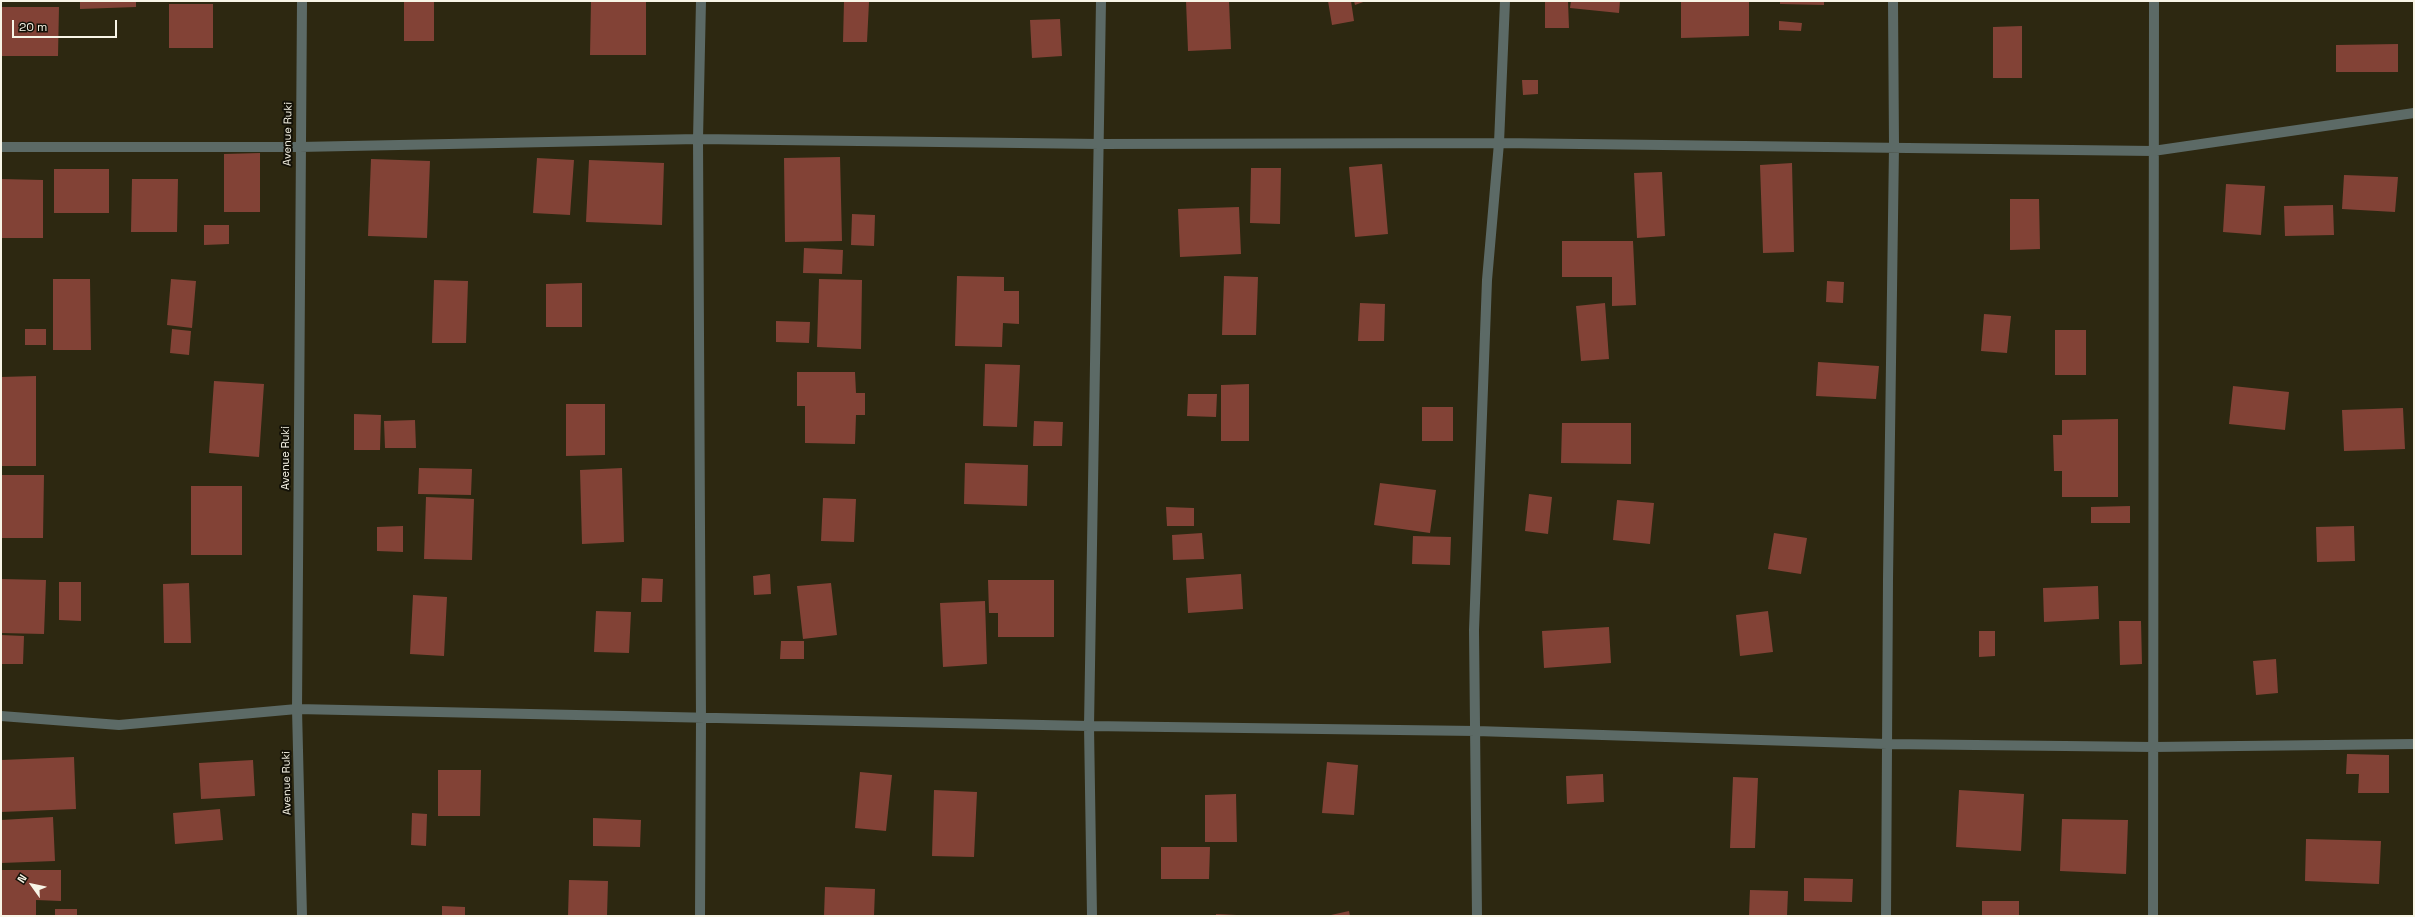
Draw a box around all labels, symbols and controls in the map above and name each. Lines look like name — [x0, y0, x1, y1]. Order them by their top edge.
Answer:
scale bar — [14, 12, 119, 38]
text: 20 m — [19, 19, 47, 35]
street label: Avenue Ruki — [281, 102, 295, 166]
street label: Avenue Ruki — [279, 426, 293, 490]
street label: Avenue Ruki — [280, 751, 294, 815]
north arrow — [12, 865, 52, 905]
text: N — [14, 872, 30, 885]

